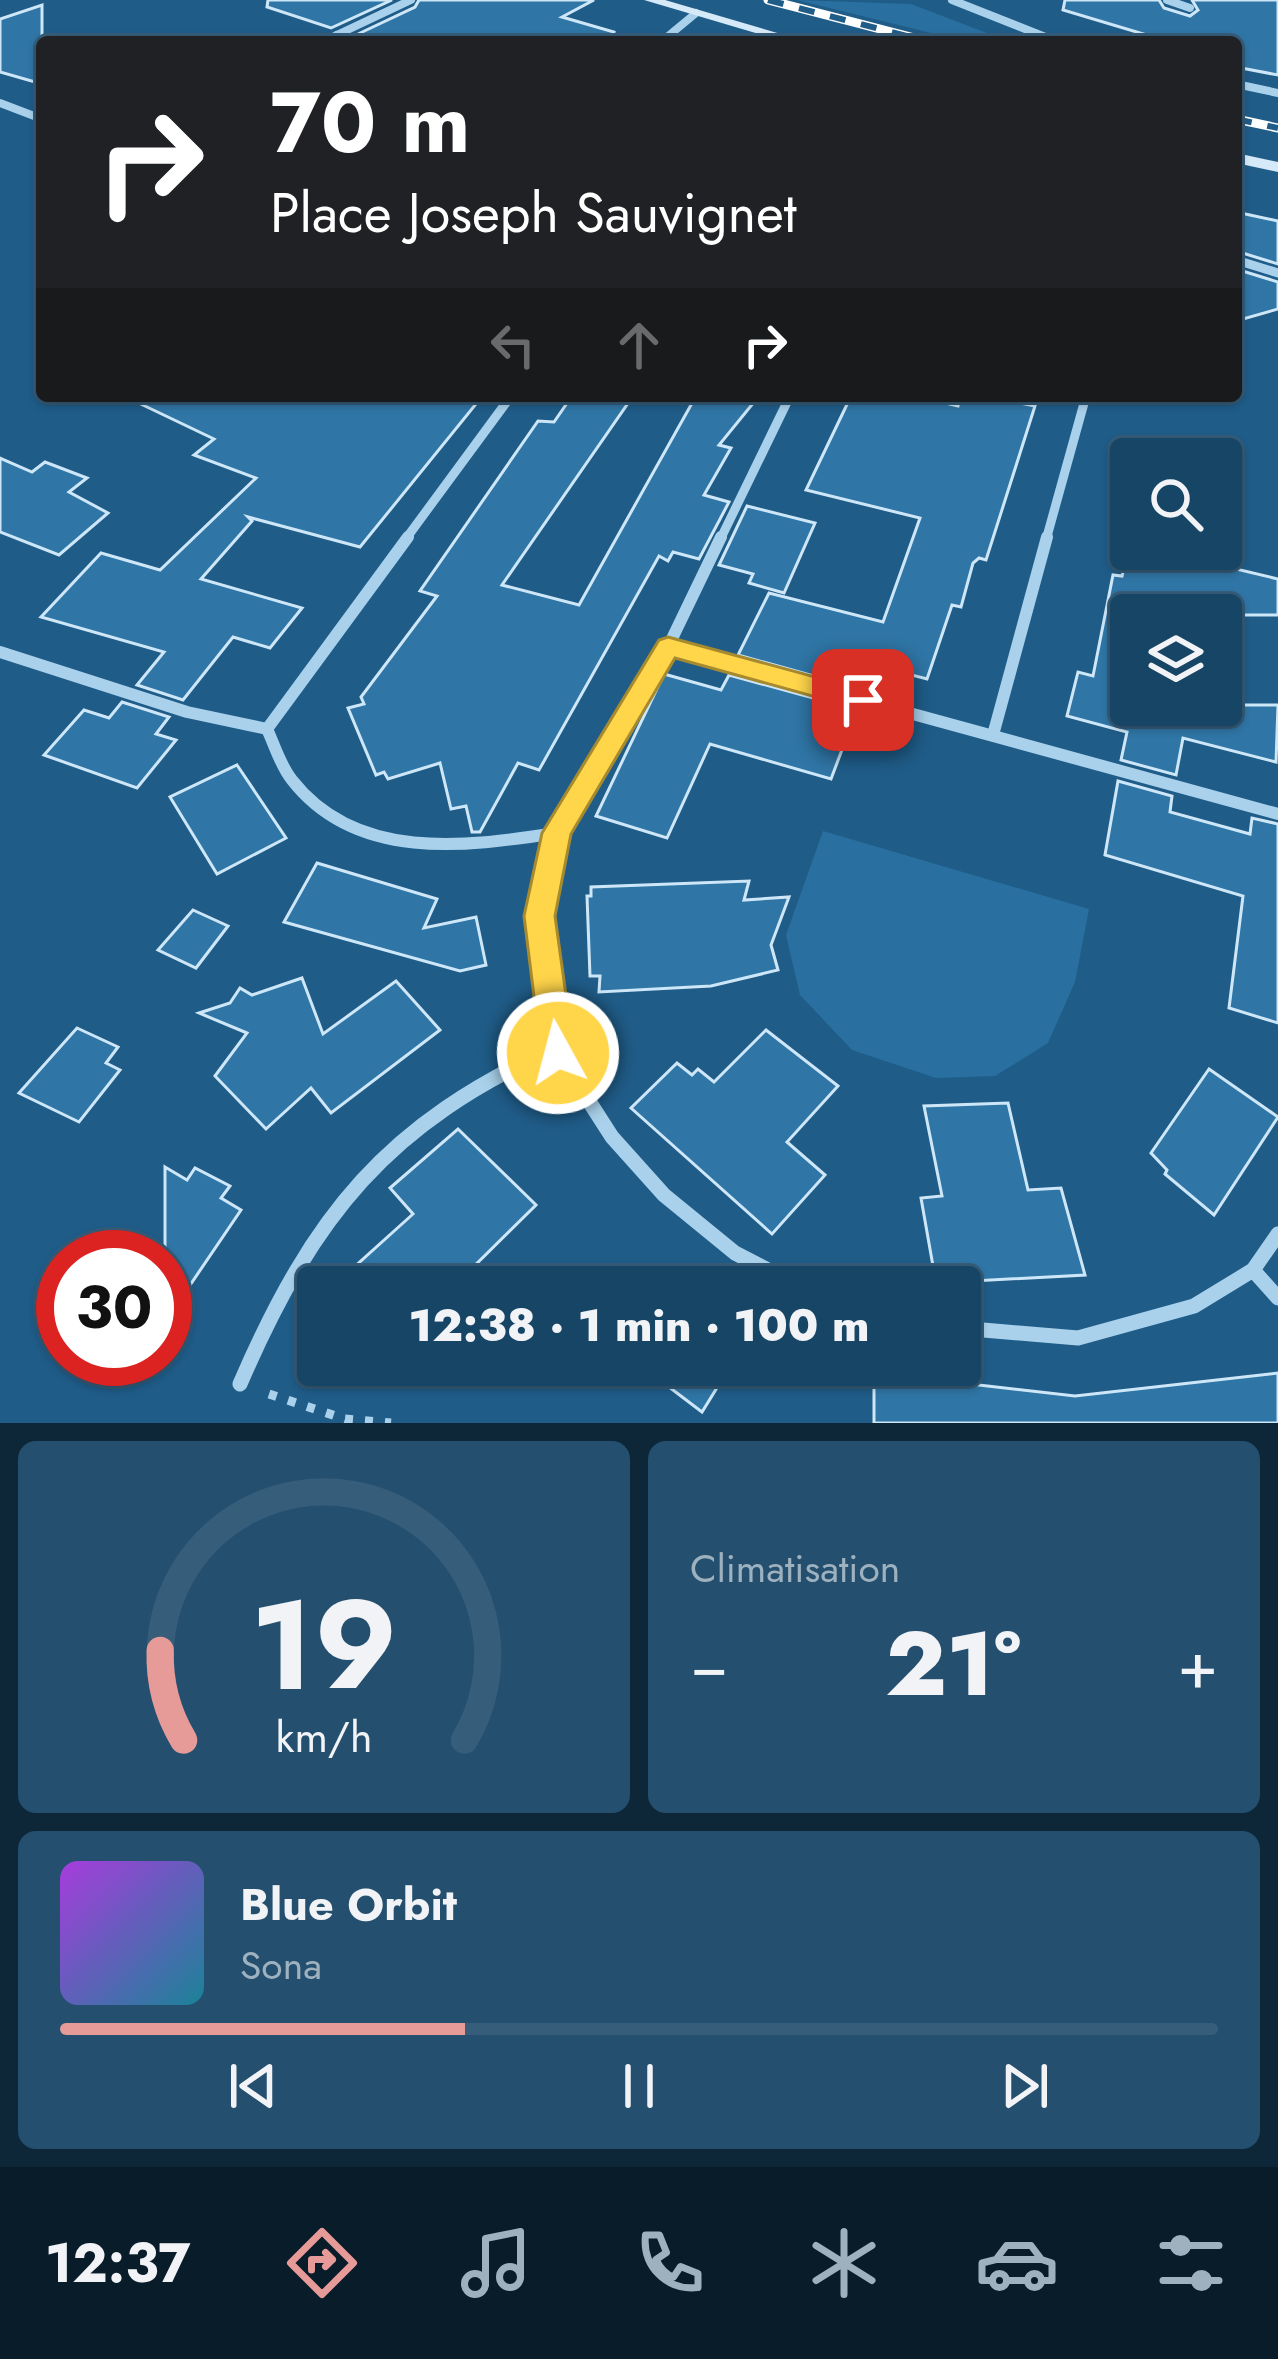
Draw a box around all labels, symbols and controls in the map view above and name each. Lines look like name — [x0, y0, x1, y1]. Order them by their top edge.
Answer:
text: 70 m — [270, 62, 470, 184]
icon: right — [72, 84, 228, 240]
text: Place Joseph Sauvignet — [270, 174, 797, 252]
icon: left — [480, 312, 546, 378]
icon: ahead — [606, 312, 672, 378]
icon: right — [732, 312, 798, 378]
map controls — [1110, 438, 1242, 726]
button: search — [1110, 438, 1242, 570]
button: layers — [1110, 594, 1242, 726]
pin — [812, 649, 914, 751]
icon: arrive — [830, 667, 896, 733]
position arrow — [495, 990, 621, 1116]
speed limit sign: 30 — [36, 1230, 192, 1386]
text: 12:38 · 1 min · 100 m — [409, 1293, 869, 1358]
text: Climatisation — [690, 1540, 900, 1597]
text: 19 — [250, 1555, 398, 1736]
text: 21° — [885, 1599, 1021, 1729]
text: − — [690, 1617, 729, 1713]
text: + — [1177, 1617, 1218, 1713]
text: km/h — [276, 1706, 372, 1768]
text: Blue Orbit — [240, 1872, 457, 1937]
text: Sona — [240, 1937, 322, 1994]
icon: previous — [220, 2053, 286, 2119]
icon: pause — [606, 2053, 672, 2119]
icon: next — [992, 2053, 1058, 2119]
icon: directions — [280, 2221, 364, 2305]
icon: music — [454, 2221, 538, 2305]
icon: phone — [628, 2221, 712, 2305]
icon: climate — [802, 2221, 886, 2305]
icon: car — [975, 2221, 1059, 2305]
icon: filters — [1149, 2221, 1233, 2305]
text: 12:37 — [45, 2224, 190, 2302]

